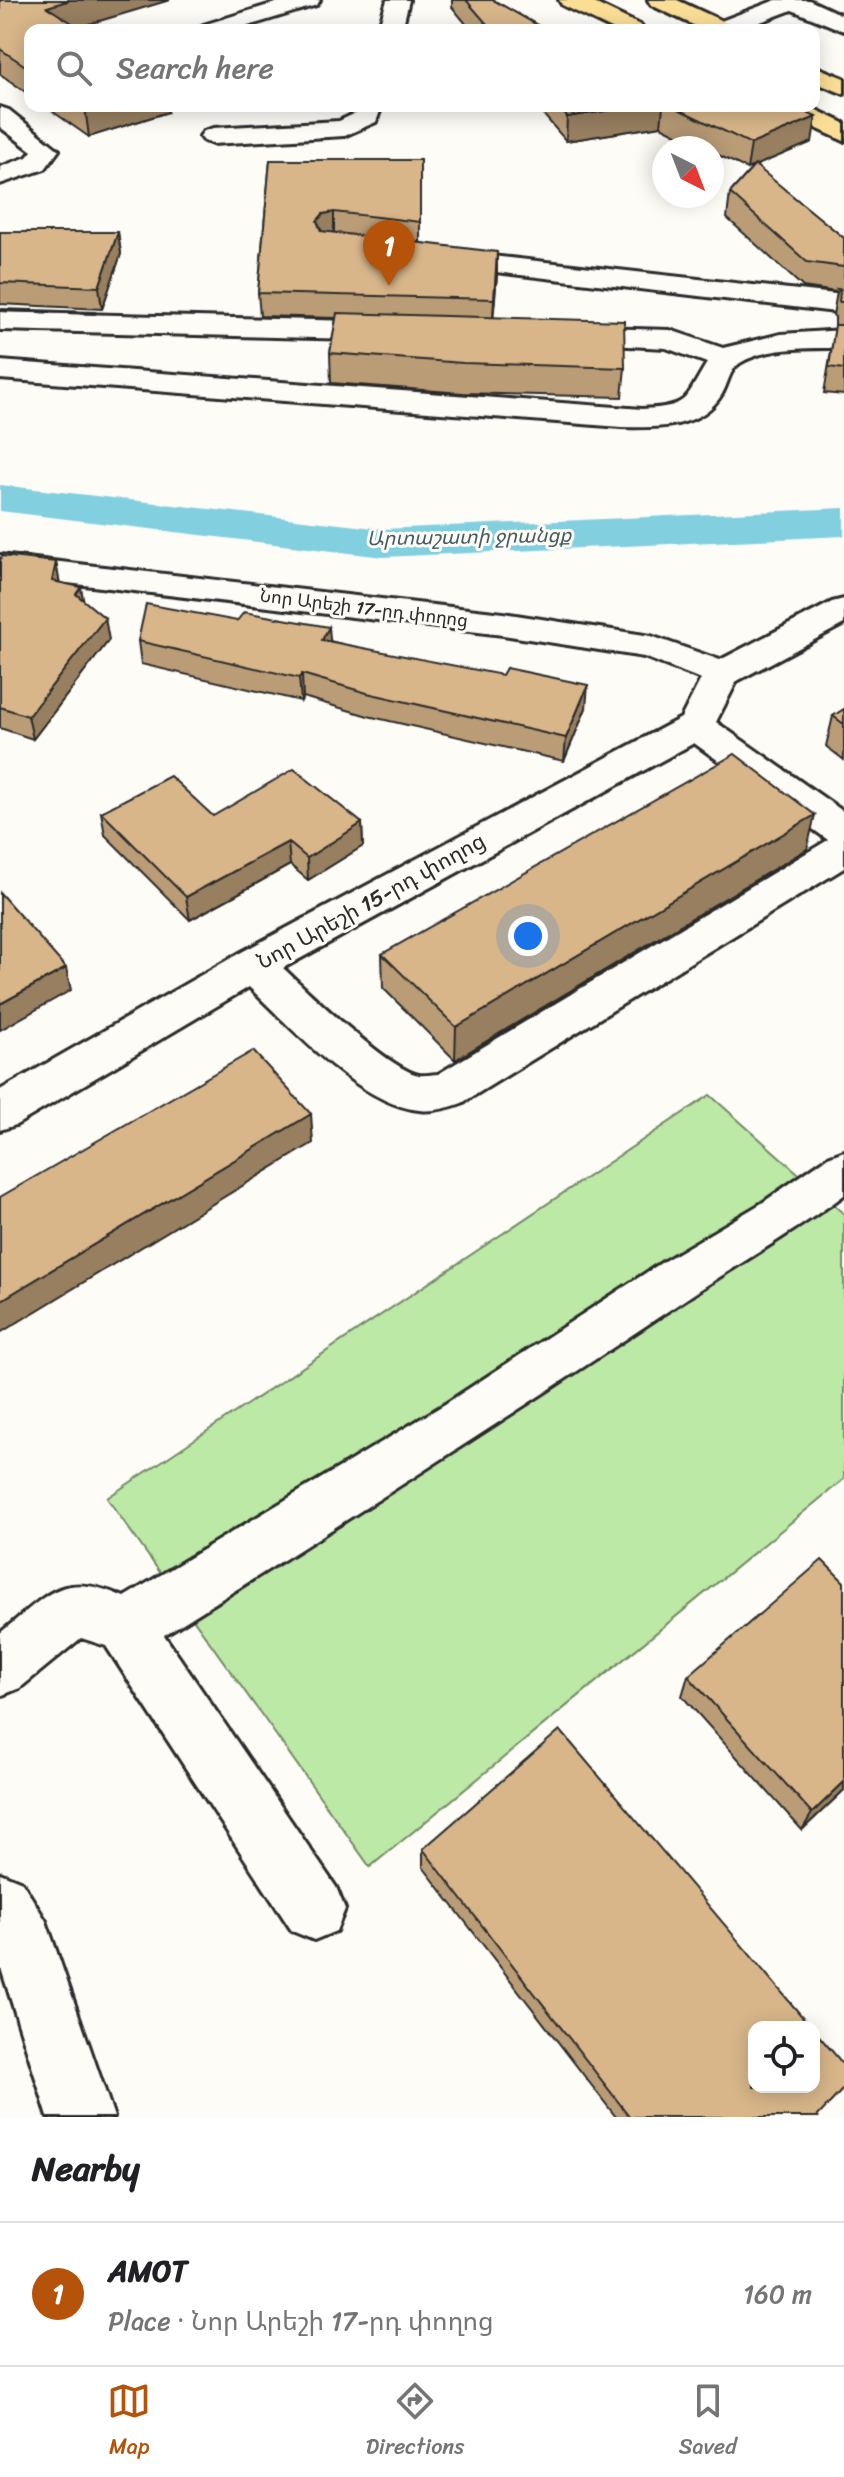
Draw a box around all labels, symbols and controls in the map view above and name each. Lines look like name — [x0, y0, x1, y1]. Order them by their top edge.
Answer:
search box — [24, 24, 820, 112]
text: Search here — [116, 41, 274, 95]
icon: search — [52, 46, 96, 90]
north arrow — [652, 136, 724, 208]
pin: 1 — [363, 220, 415, 286]
water label: Արտաշատի ջրանցք — [366, 518, 573, 556]
street label: Նոր Արեշի 17-րդ փողոց — [258, 579, 470, 637]
street label: Նոր Արեշի 15-րդ փողոց — [249, 822, 493, 980]
your location — [508, 916, 548, 956]
map controls — [748, 2021, 820, 2093]
button: locate — [748, 2021, 820, 2093]
text: Nearby — [32, 2139, 140, 2199]
text: AMOT — [108, 2244, 188, 2298]
text: 1 — [52, 2271, 64, 2317]
text: 160 m — [743, 2271, 812, 2317]
text: Place · Նոր Արեշի 17-րդ փողոց — [108, 2298, 494, 2344]
tab: Map — [107, 2379, 151, 2466]
tab: Directions — [366, 2379, 464, 2466]
tab: Saved — [679, 2379, 737, 2466]

